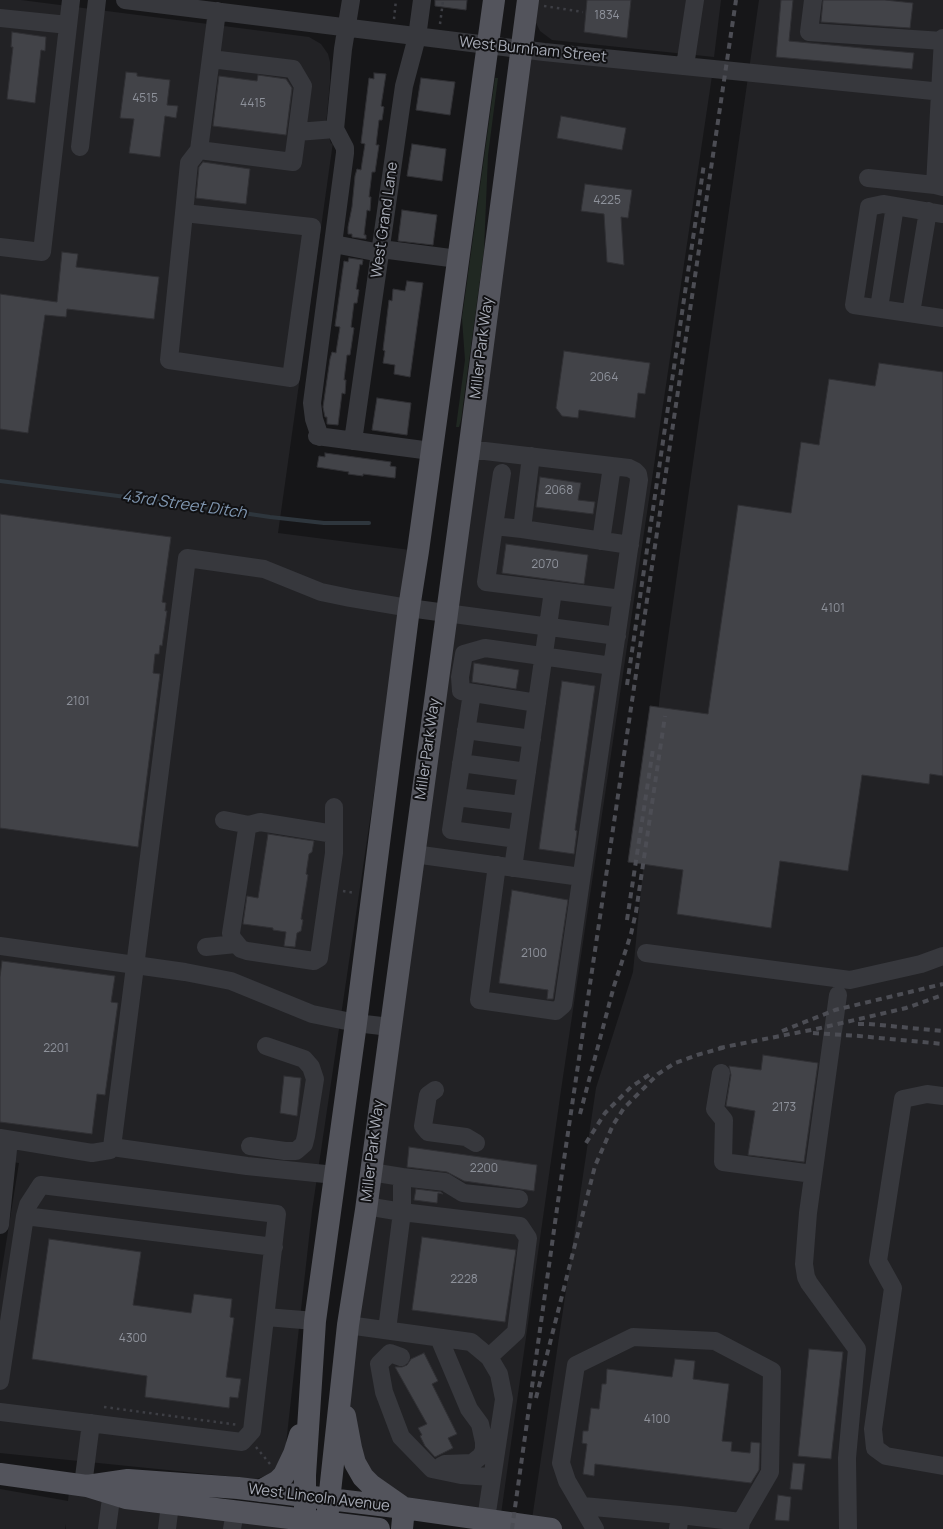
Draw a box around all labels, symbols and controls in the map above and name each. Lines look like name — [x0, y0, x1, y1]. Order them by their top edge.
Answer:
house number: 1834 — [594, 9, 620, 23]
street label: West Burnham Street — [458, 33, 608, 67]
house number: 4515 — [132, 92, 158, 106]
house number: 4415 — [240, 97, 266, 111]
street label: West Grand Lane — [368, 161, 402, 279]
house number: 4225 — [593, 194, 621, 208]
street label: Miller Park Way — [467, 296, 497, 400]
house number: 2064 — [590, 371, 618, 385]
house number: 2068 — [545, 484, 573, 498]
water label: 43rd Street Ditch — [120, 487, 248, 523]
house number: 2070 — [531, 558, 559, 572]
house number: 4101 — [821, 602, 845, 616]
house number: 2101 — [66, 695, 90, 709]
street label: Miller Park Way — [412, 697, 444, 801]
house number: 2100 — [521, 947, 547, 961]
house number: 2201 — [43, 1042, 69, 1056]
street label: Miller Park Way — [358, 1099, 388, 1203]
house number: 2173 — [772, 1101, 796, 1115]
house number: 2200 — [470, 1162, 498, 1176]
house number: 2228 — [450, 1273, 478, 1287]
house number: 4300 — [119, 1332, 147, 1346]
house number: 4100 — [644, 1413, 670, 1427]
street label: West Lincoln Avenue — [247, 1480, 391, 1516]

